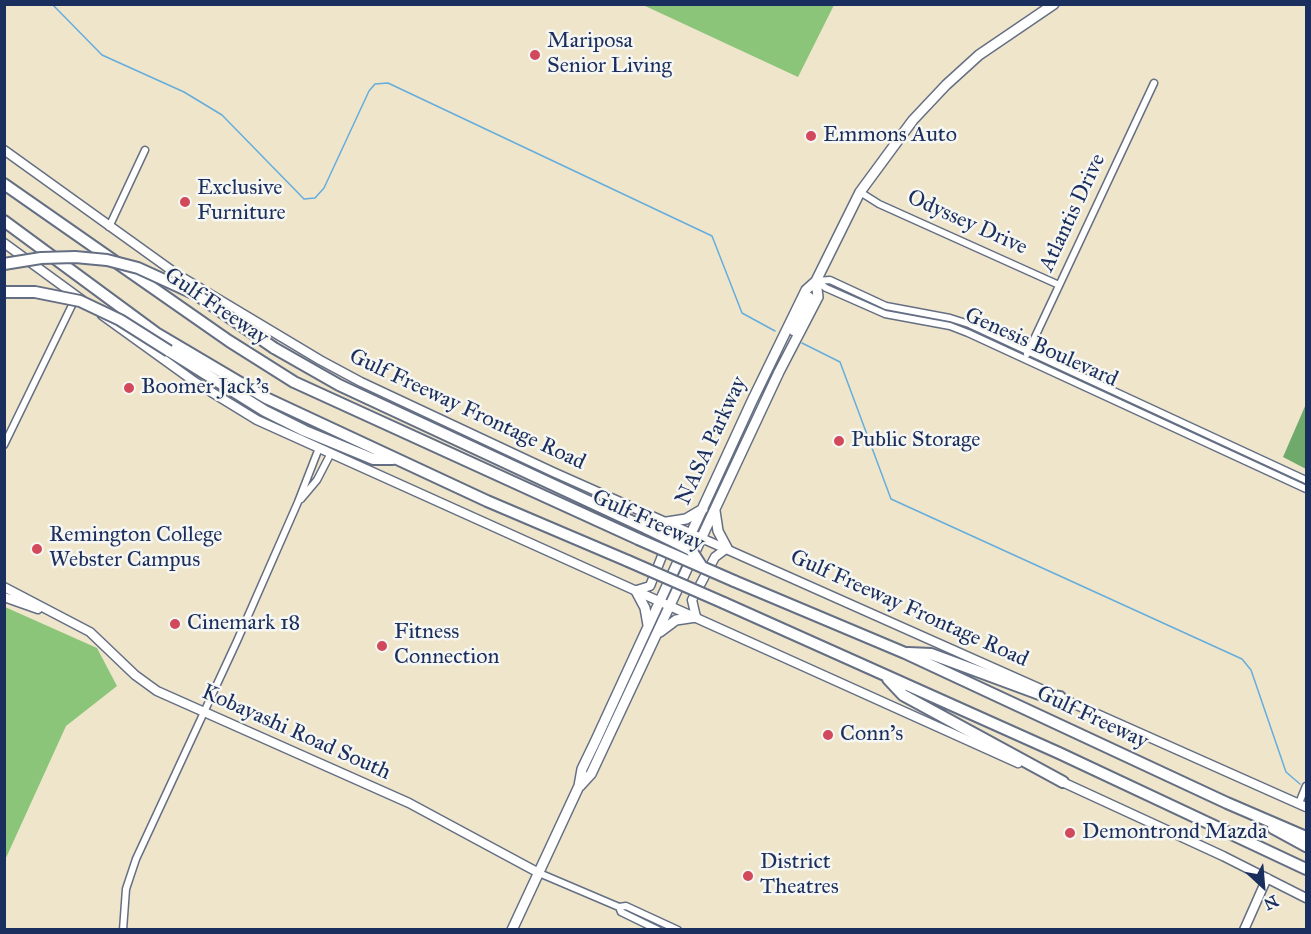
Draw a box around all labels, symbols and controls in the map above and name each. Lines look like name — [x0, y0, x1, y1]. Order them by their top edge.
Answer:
place label: Mariposa Senior Living — [547, 29, 672, 80]
marker: Mariposa Senior Living — [528, 48, 542, 62]
place label: Emmons Auto — [823, 123, 957, 149]
marker: Emmons Auto — [804, 129, 818, 143]
street label: Atlantis Drive — [1034, 150, 1112, 276]
place label: Exclusive Furniture — [197, 176, 286, 228]
street label: Odyssey Drive — [903, 185, 1031, 261]
marker: Exclusive Furniture — [178, 195, 192, 209]
street label: Gulf Freeway — [159, 263, 273, 351]
street label: Genesis Boulevard — [960, 302, 1122, 394]
street label: Gulf Freeway Frontage Road — [345, 344, 589, 476]
street label: NASA Parkway — [671, 372, 753, 510]
place label: Boomer Jack's — [141, 375, 269, 401]
marker: Boomer Jack's — [122, 381, 136, 395]
place label: Public Storage — [851, 428, 980, 454]
marker: Public Storage — [832, 434, 846, 448]
street label: Gulf Freeway — [588, 485, 708, 557]
place label: Remington College Webster Campus — [49, 523, 222, 574]
marker: Remington College Webster Campus — [30, 542, 44, 556]
street label: Gulf Freeway Frontage Road — [786, 545, 1032, 673]
place label: Cinemark 18 — [187, 611, 300, 637]
marker: Cinemark 18 — [168, 617, 182, 631]
place label: Fitness Connection — [394, 620, 499, 672]
marker: Fitness Connection — [375, 639, 389, 653]
street label: Kobayashi Road South — [197, 679, 395, 787]
street label: Gulf Freeway — [1032, 681, 1152, 755]
place label: Conn's — [840, 722, 903, 748]
marker: Conn's — [821, 728, 835, 742]
place label: Demontrond Mazda — [1082, 820, 1267, 846]
marker: Demontrond Mazda — [1063, 826, 1077, 840]
place label: District Theatres — [760, 850, 839, 902]
north arrow — [1233, 856, 1293, 916]
marker: District Theatres — [741, 869, 755, 883]
text: N — [1261, 891, 1281, 914]

